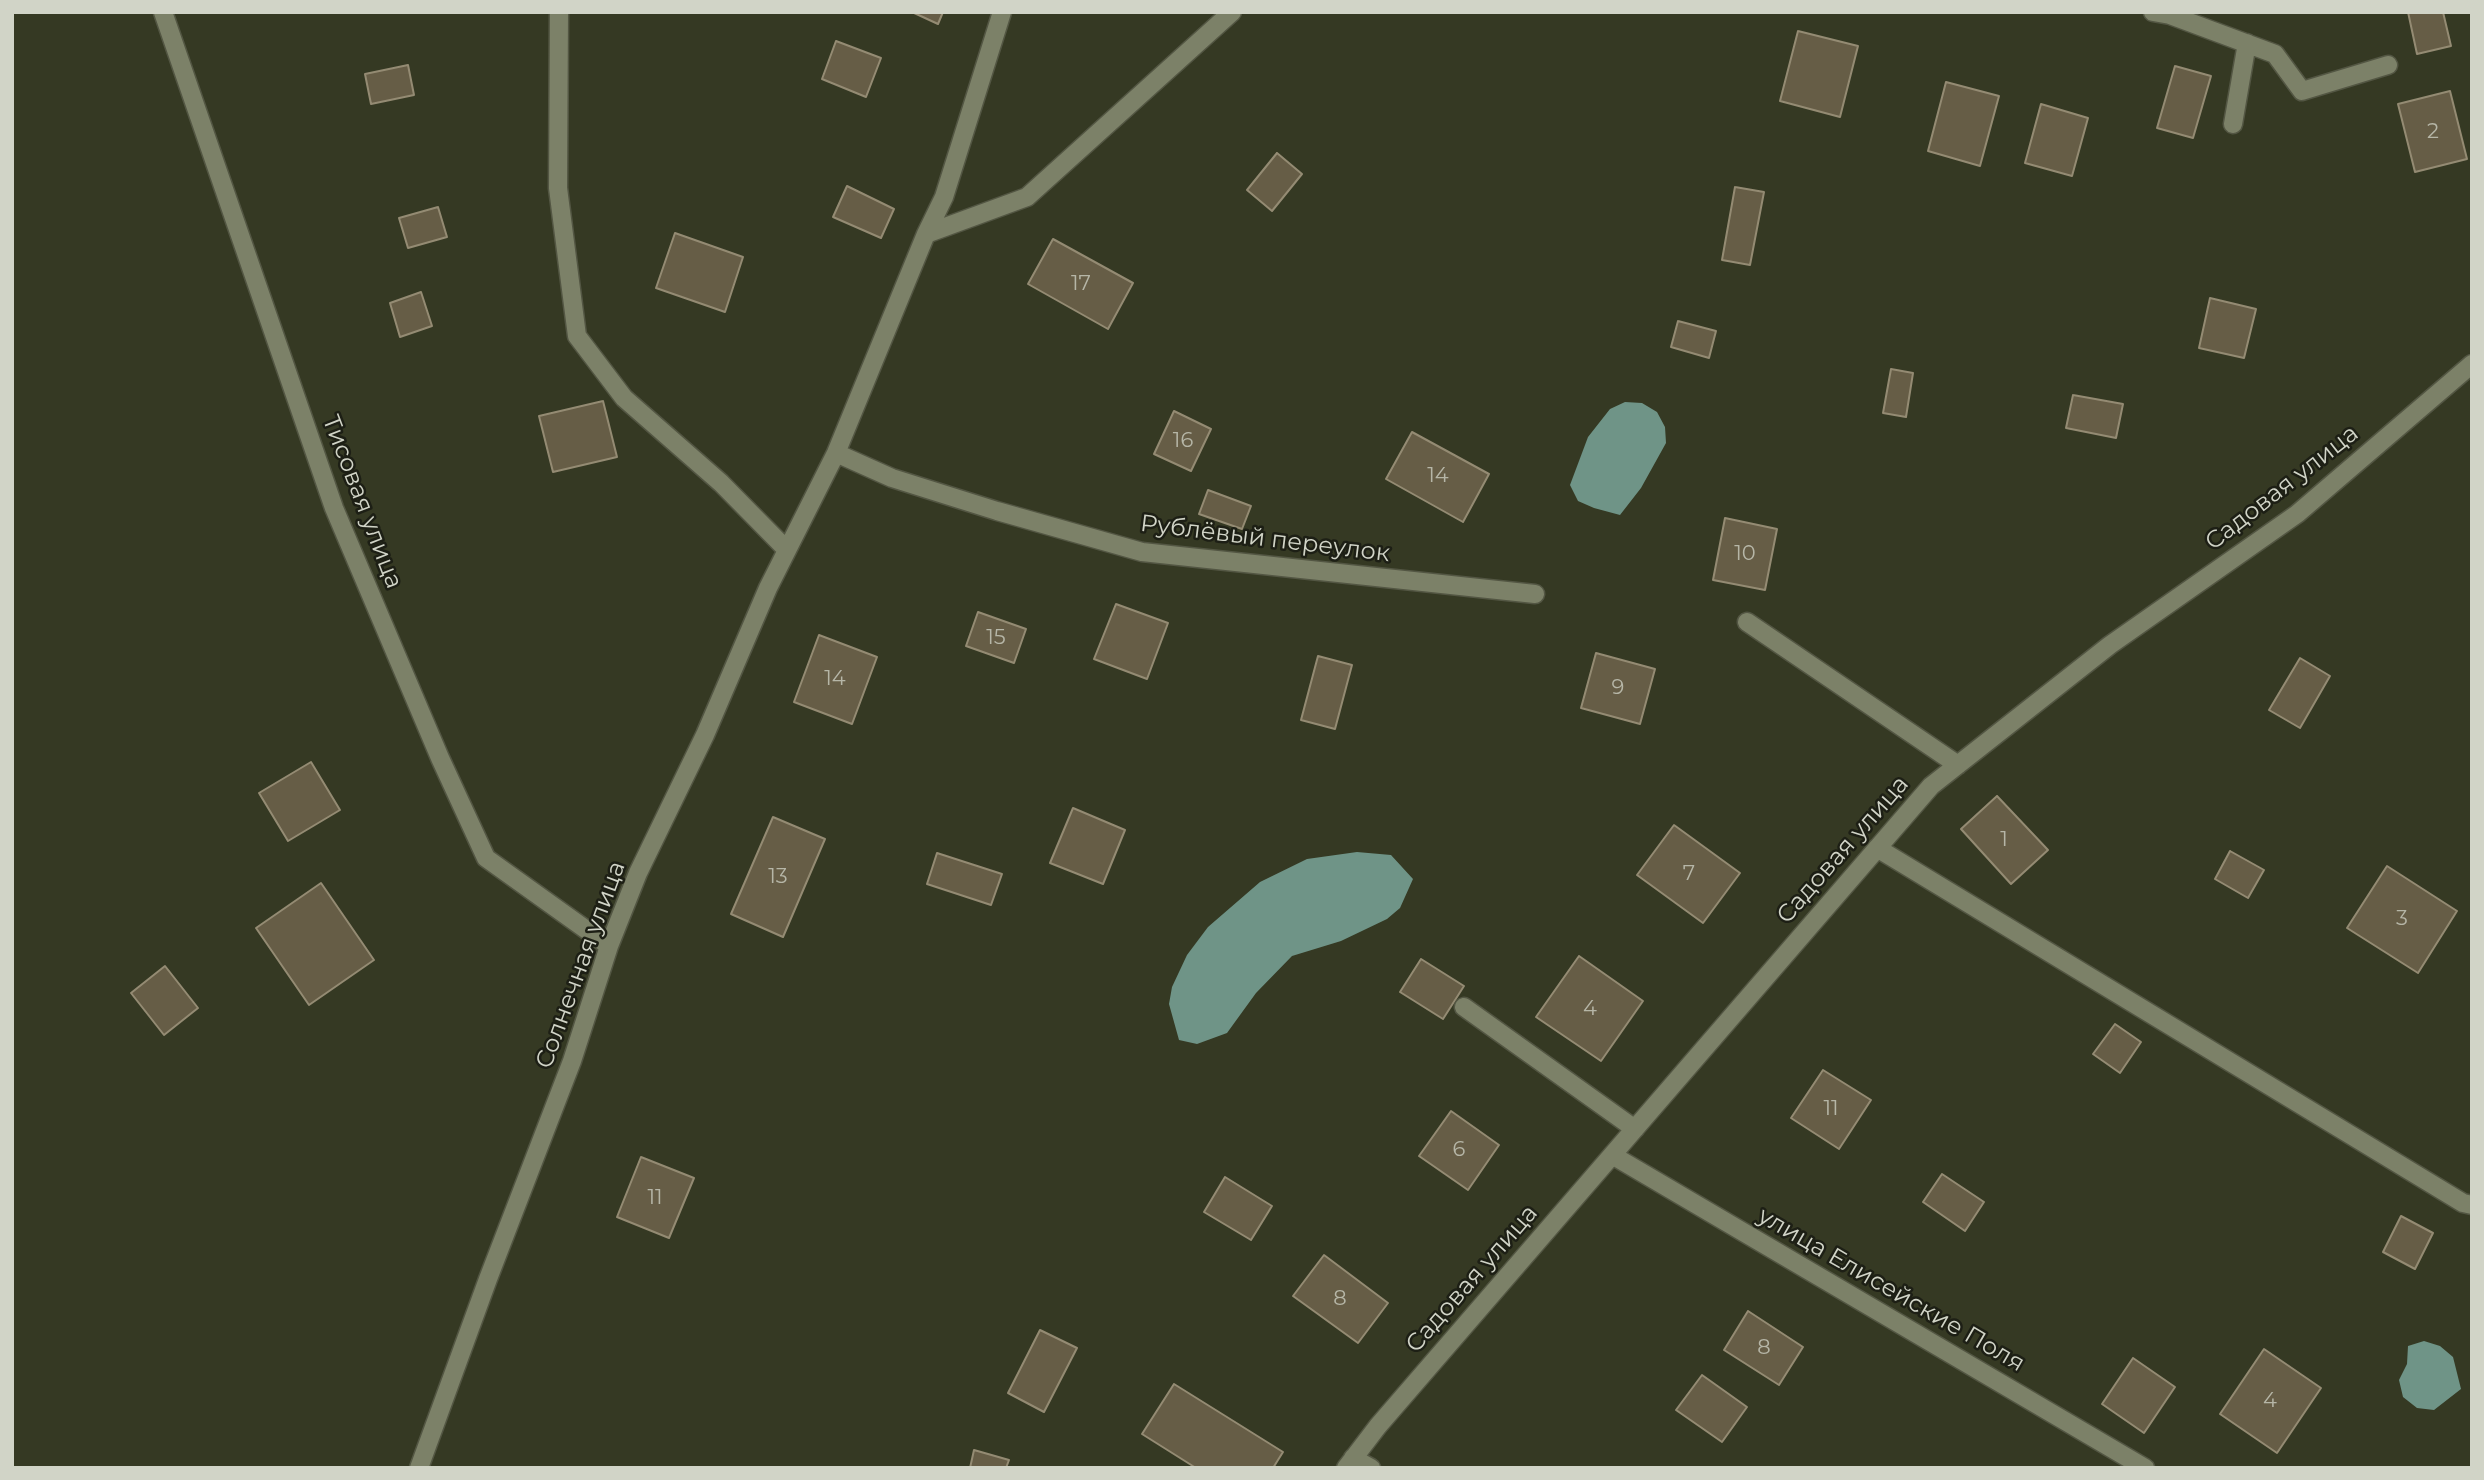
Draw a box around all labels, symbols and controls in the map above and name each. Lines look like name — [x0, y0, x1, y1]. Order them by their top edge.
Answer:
house number: 2 — [2427, 119, 2439, 145]
house number: 17 — [1071, 271, 1091, 297]
street label: Тисовая улица — [316, 411, 408, 593]
street label: Садовая улица — [2200, 419, 2364, 557]
house number: 16 — [1173, 428, 1193, 454]
house number: 14 — [1427, 463, 1449, 489]
street label: Рублёвый переулок — [1139, 509, 1391, 569]
house number: 10 — [1734, 541, 1756, 567]
house number: 15 — [986, 625, 1006, 651]
house number: 14 — [824, 666, 846, 692]
house number: 9 — [1612, 675, 1624, 701]
street label: Садовая улица — [1771, 770, 1915, 930]
house number: 1 — [2000, 827, 2008, 853]
street label: Солнечная улица — [530, 857, 632, 1073]
house number: 7 — [1683, 861, 1695, 887]
house number: 13 — [768, 864, 788, 890]
house number: 3 — [2396, 906, 2408, 932]
house number: 4 — [1583, 996, 1597, 1022]
house number: 11 — [1823, 1096, 1839, 1122]
house number: 6 — [1453, 1137, 1465, 1163]
house number: 11 — [647, 1185, 663, 1211]
street label: Садовая улица — [1400, 1199, 1544, 1359]
street label: улица Елисейские Поля — [1753, 1202, 2029, 1378]
house number: 8 — [1333, 1286, 1347, 1312]
house number: 8 — [1757, 1335, 1771, 1361]
house number: 4 — [2263, 1388, 2277, 1414]

